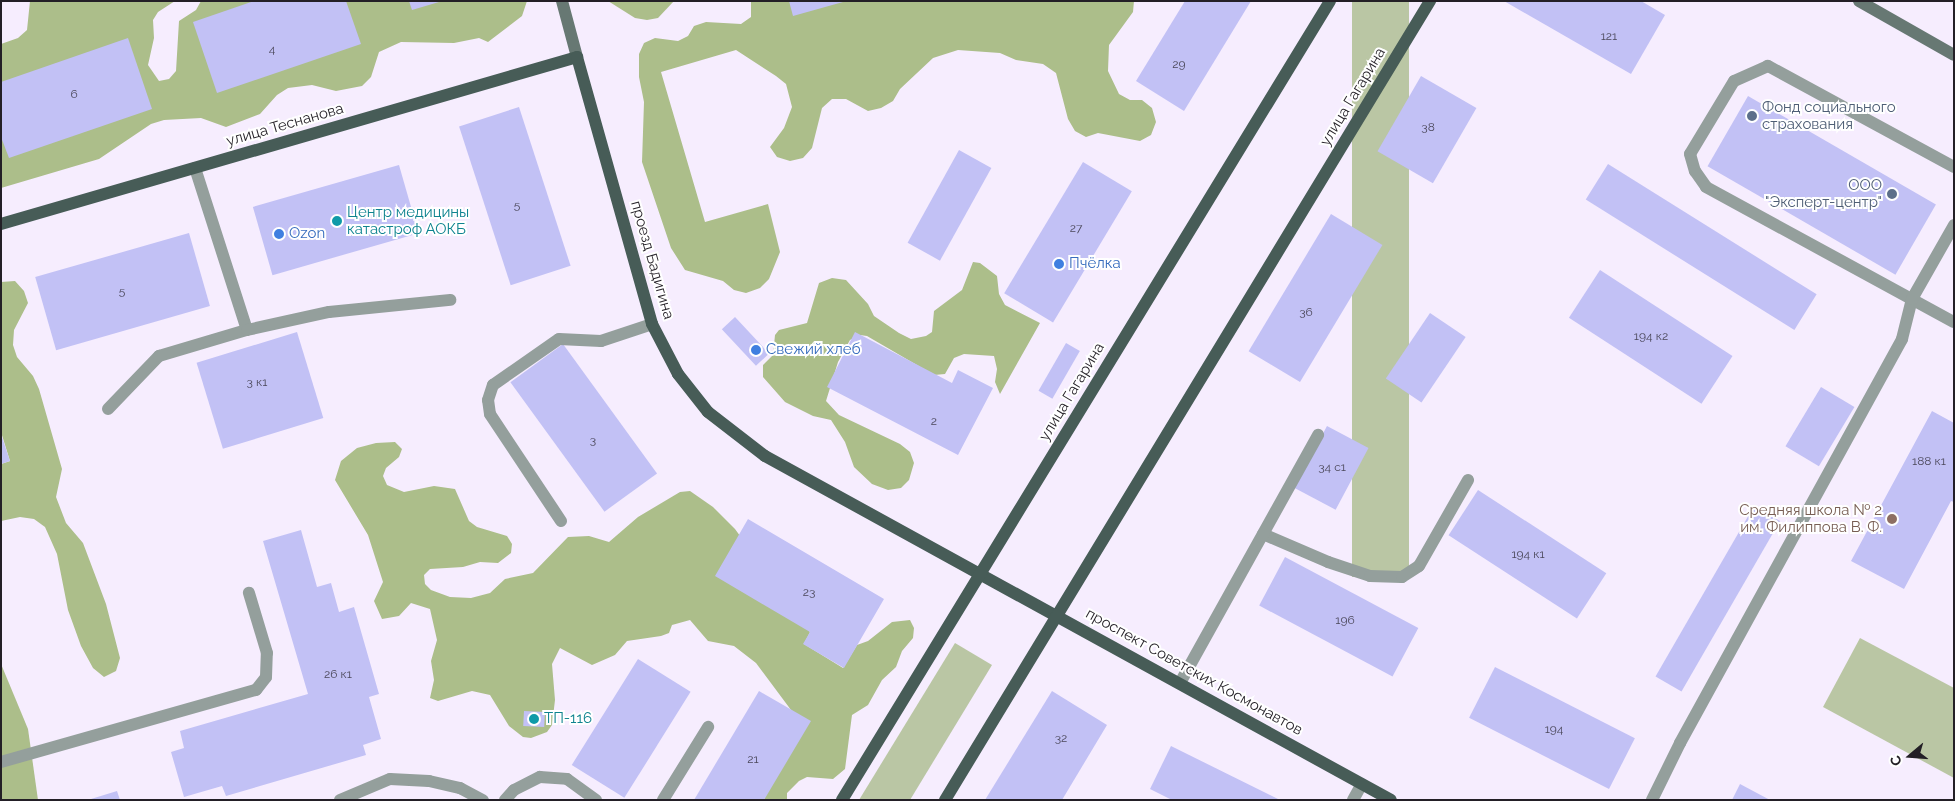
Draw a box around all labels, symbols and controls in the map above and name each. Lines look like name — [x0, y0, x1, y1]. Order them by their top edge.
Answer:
house number: 121 — [1601, 30, 1617, 44]
house number: 4 — [269, 43, 275, 57]
street label: улица Гагарина — [1317, 45, 1389, 149]
house number: 29 — [1172, 58, 1186, 72]
house number: 6 — [70, 88, 78, 102]
place label: Фонд социального страхования — [1762, 98, 1896, 133]
street label: улица Теснанова — [224, 100, 346, 150]
marker: Фонд социального страхования — [1746, 110, 1758, 122]
house number: 38 — [1421, 121, 1435, 135]
place label: ООО "Эксперт-центр" — [1765, 176, 1882, 211]
marker: ООО "Эксперт-центр" — [1886, 188, 1898, 200]
house number: 5 — [514, 199, 520, 213]
street label: проезд Бадигина — [626, 199, 678, 321]
place label: Центр медицины катастроф АОКБ — [347, 203, 469, 238]
marker: Центр медицины катастроф АОКБ — [331, 215, 343, 227]
house number: 27 — [1070, 222, 1082, 236]
place label: Ozon — [289, 225, 325, 243]
marker: Ozon — [273, 228, 285, 240]
place label: Пчёлка — [1069, 255, 1121, 273]
marker: Пчёлка — [1053, 258, 1065, 270]
house number: 5 — [119, 285, 125, 299]
house number: 36 — [1299, 306, 1313, 320]
house number: 194 к2 — [1634, 330, 1668, 344]
street label: улица Гагарина — [1036, 340, 1108, 444]
place label: Свежий хлеб — [766, 341, 861, 359]
marker: Свежий хлеб — [750, 344, 762, 356]
house number: 3 к1 — [247, 376, 267, 390]
house number: 2 — [931, 415, 937, 429]
house number: 3 — [590, 434, 596, 448]
house number: 188 к1 — [1912, 455, 1946, 469]
house number: 34 с1 — [1318, 461, 1346, 475]
place label: Средняя школа № 2 им. Филиппова В. Ф. — [1739, 501, 1882, 536]
marker: Средняя школа № 2 им. Филиппова В. Ф. — [1886, 513, 1898, 525]
house number: 194 к1 — [1511, 548, 1545, 562]
house number: 23 — [803, 586, 815, 600]
street label: проспект Советских Космонавтов — [1082, 605, 1306, 739]
house number: 196 — [1335, 614, 1355, 628]
house number: 26 к1 — [324, 668, 352, 682]
place label: ТП-116 — [544, 710, 592, 728]
marker: ТП-116 — [528, 713, 540, 725]
house number: 194 — [1545, 723, 1563, 737]
north arrow — [1885, 731, 1935, 781]
house number: 32 — [1055, 732, 1067, 746]
house number: 21 — [747, 753, 759, 767]
text: С — [1887, 754, 1905, 768]

